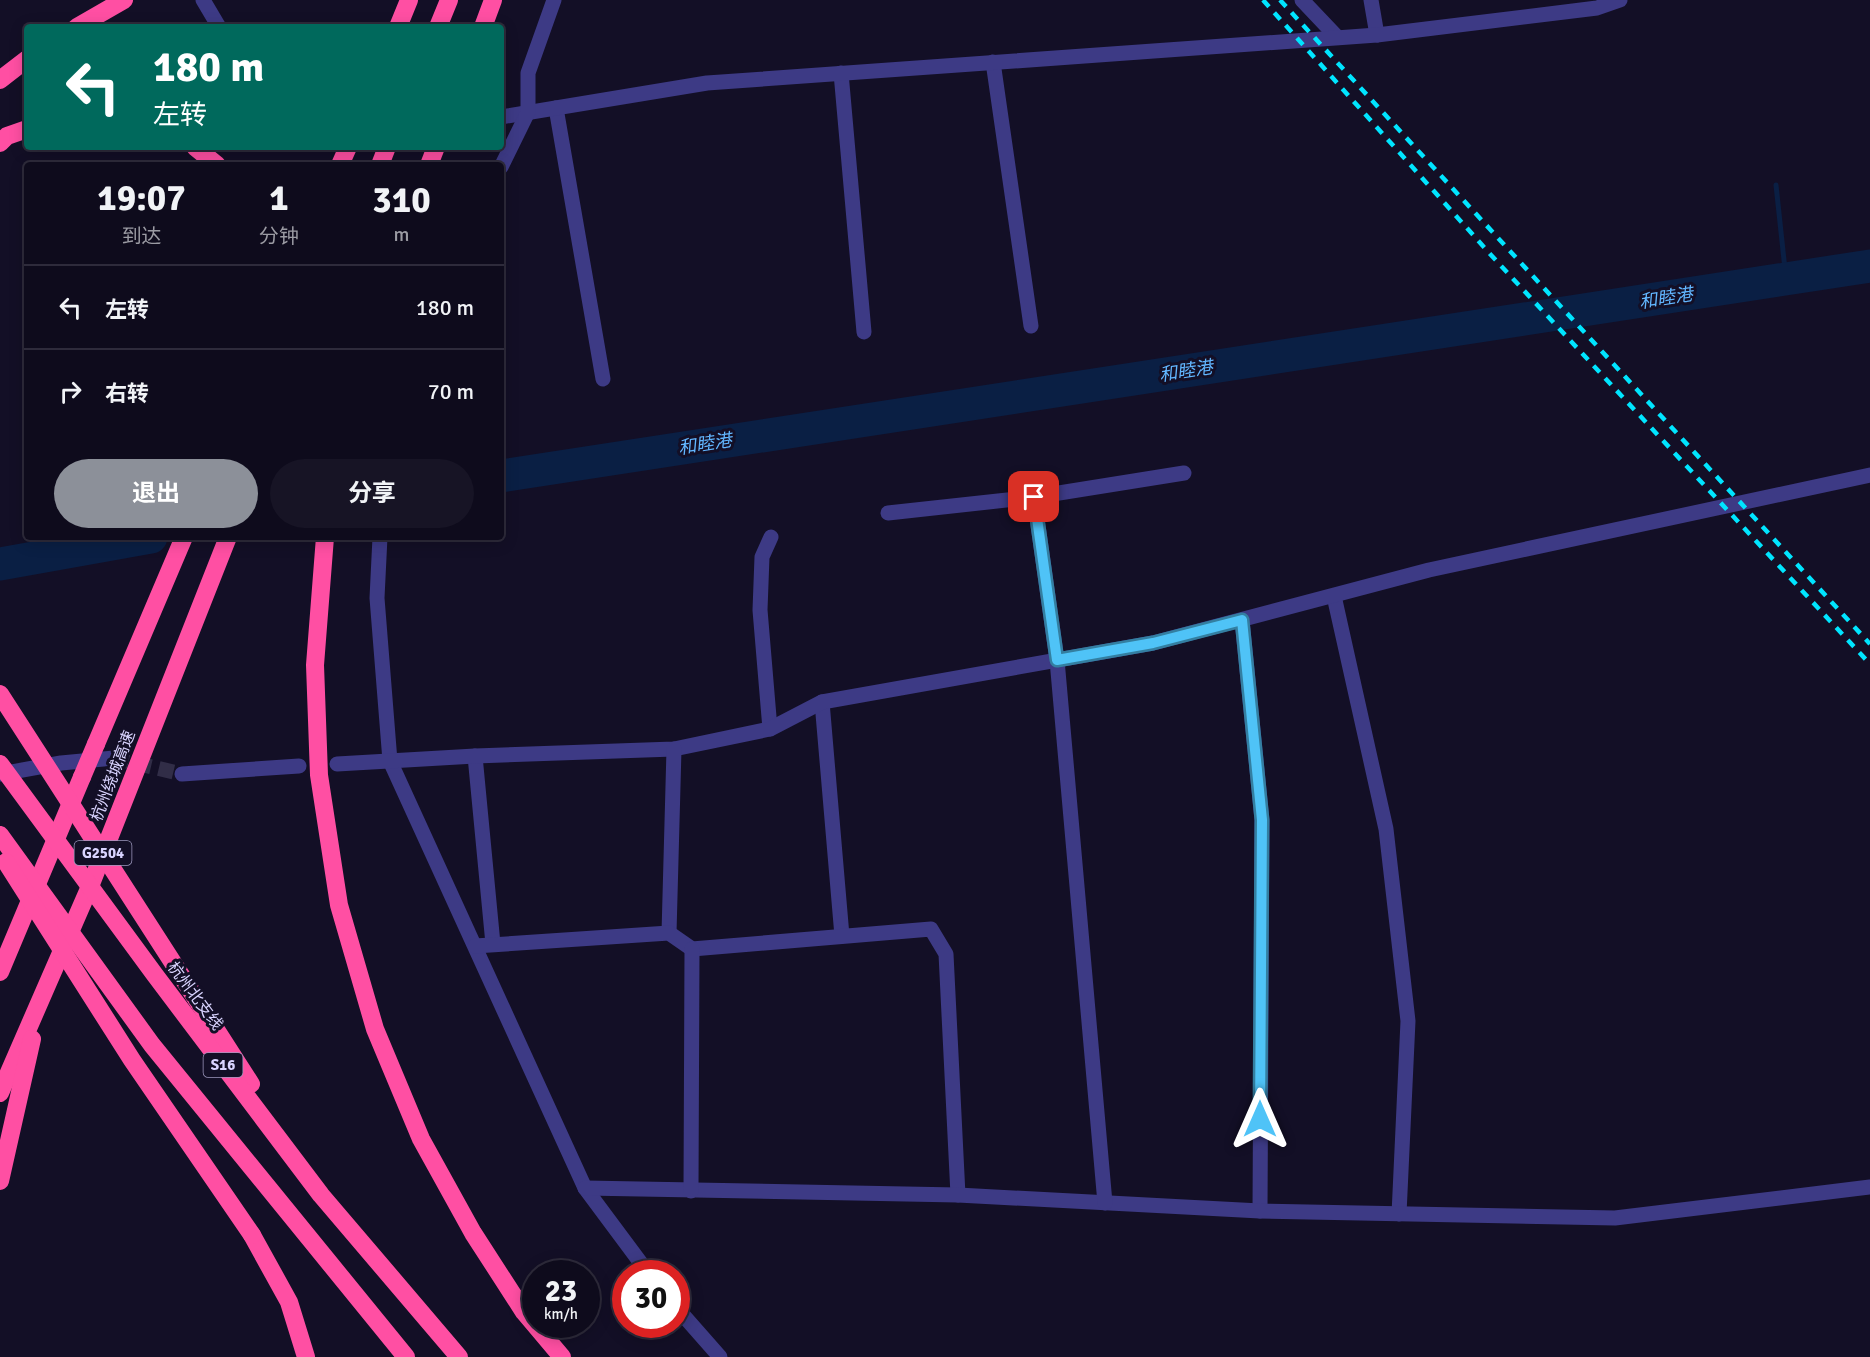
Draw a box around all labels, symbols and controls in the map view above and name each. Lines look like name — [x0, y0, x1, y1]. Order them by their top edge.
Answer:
text: 180 m — [153, 42, 264, 93]
icon: left — [54, 48, 132, 126]
text: 左转 — [153, 99, 207, 132]
text: 19:07 — [97, 176, 186, 221]
text: 1 — [269, 176, 289, 221]
text: 310 — [372, 178, 431, 223]
text: m — [394, 222, 409, 247]
text: 到达 — [122, 224, 162, 249]
text: 分钟 — [259, 224, 299, 249]
water label: 和睦港 — [1638, 282, 1697, 313]
icon: left — [54, 291, 87, 324]
text: 180 m — [416, 294, 474, 321]
text: 左转 — [105, 296, 149, 323]
water label: 和睦港 — [1158, 355, 1217, 386]
icon: right — [54, 375, 87, 408]
text: 70 m — [428, 378, 474, 405]
text: 右转 — [105, 380, 149, 407]
water label: 和睦港 — [677, 428, 736, 459]
button: 退出 — [54, 459, 258, 528]
button: 分享 — [270, 459, 474, 528]
pin — [1008, 471, 1059, 522]
icon: arrive — [1017, 480, 1050, 513]
street label: 杭州绕城高速 — [86, 728, 140, 824]
road number: G2504 — [74, 841, 132, 865]
street label: 杭州北支线 — [163, 958, 227, 1034]
road number: S16 — [204, 1053, 242, 1077]
position arrow — [1228, 1087, 1292, 1151]
speed limit sign: 30 — [612, 1260, 690, 1338]
text: 23 — [545, 1273, 577, 1310]
text: km/h — [544, 1305, 578, 1323]

